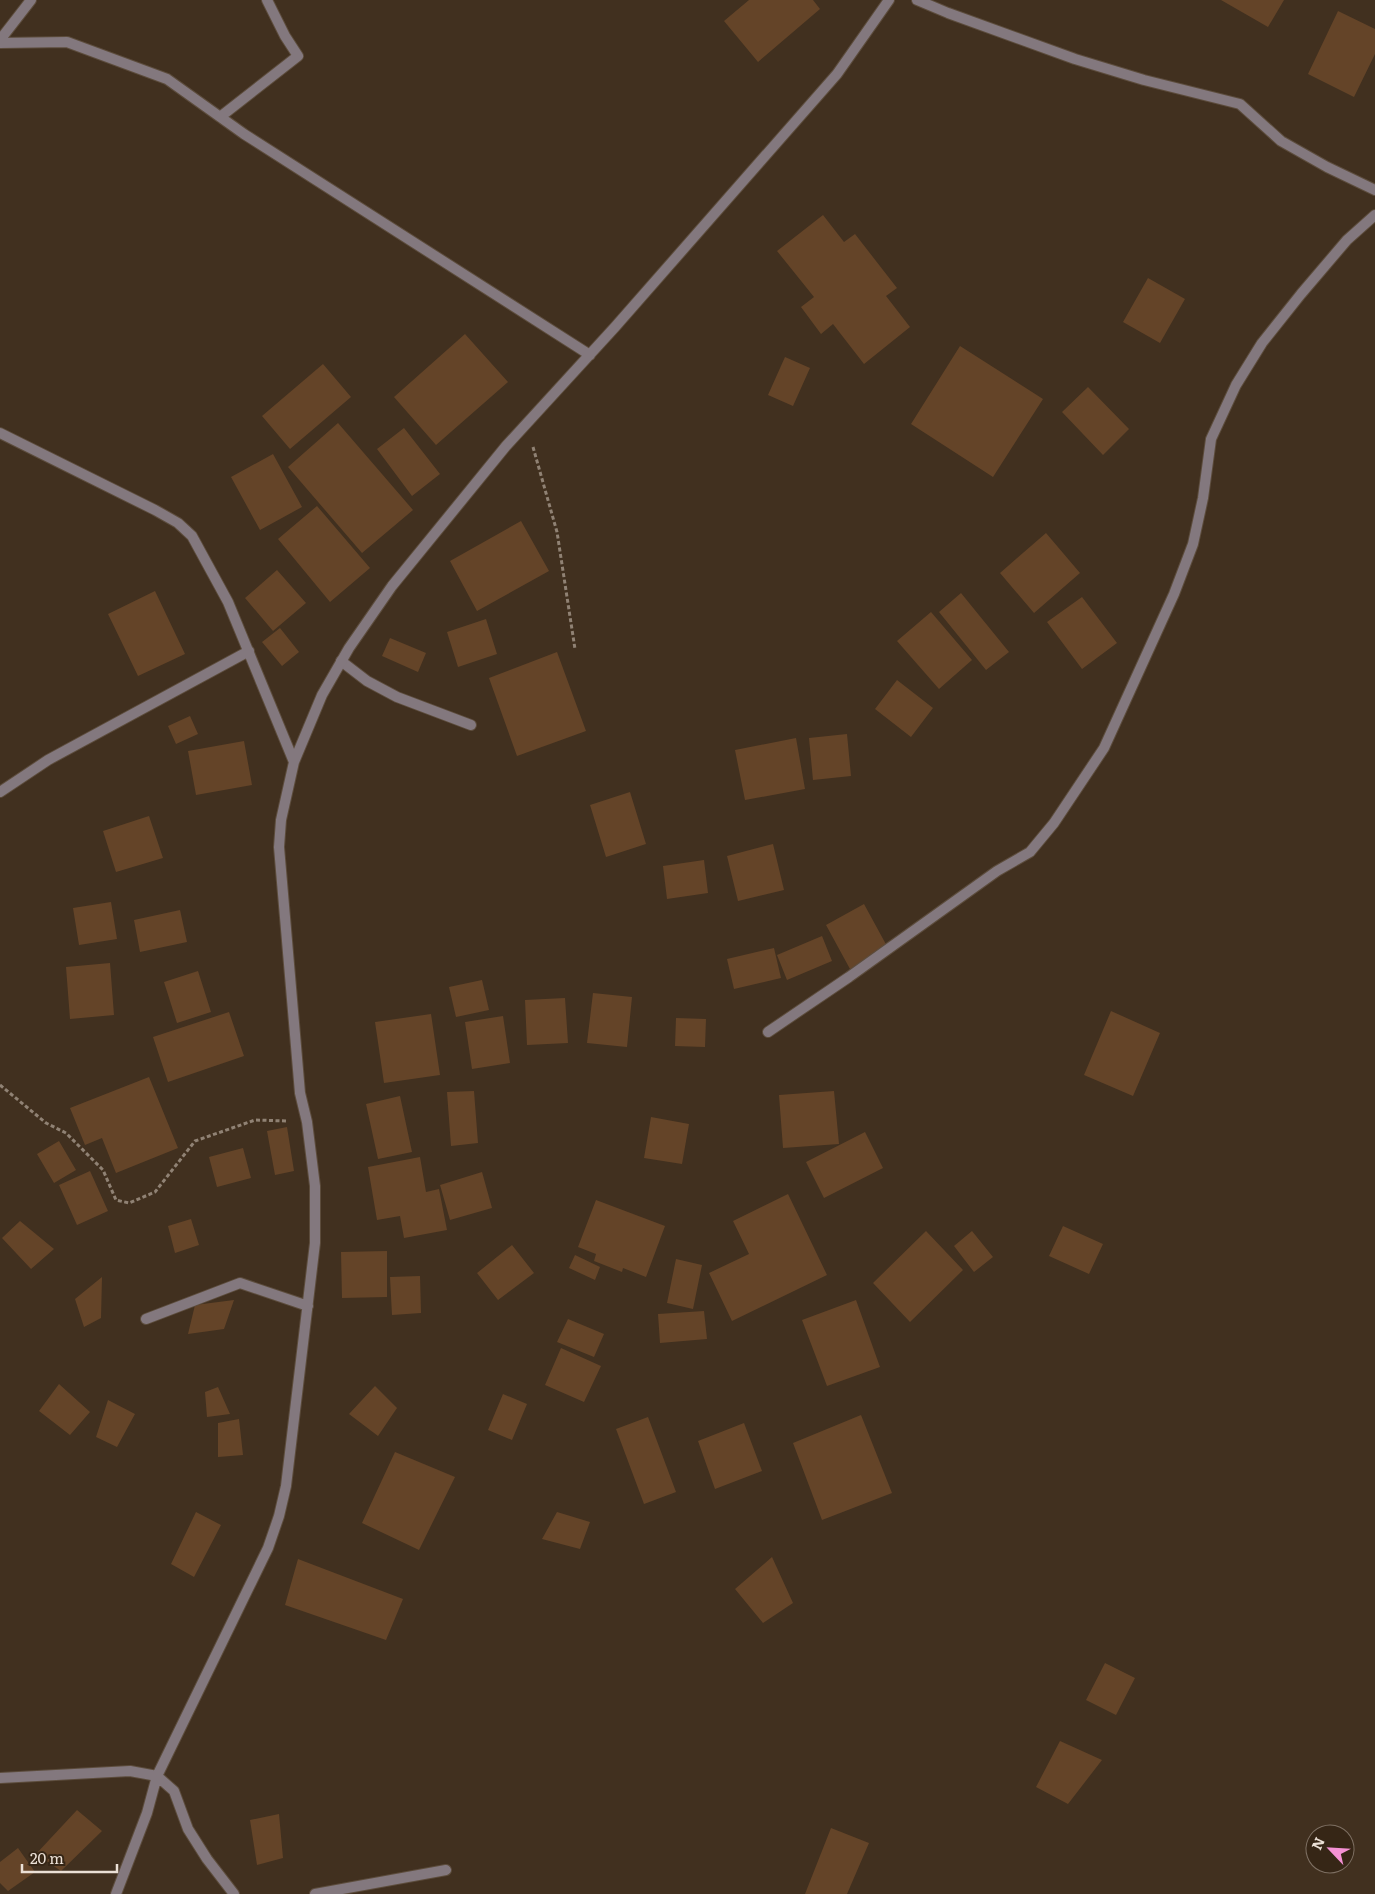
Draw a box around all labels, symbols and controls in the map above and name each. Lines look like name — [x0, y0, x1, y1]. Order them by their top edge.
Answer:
north arrow — [1305, 1824, 1355, 1874]
text: N — [1306, 1833, 1329, 1853]
scale bar — [22, 1842, 118, 1874]
text: 20 m — [30, 1846, 64, 1869]

